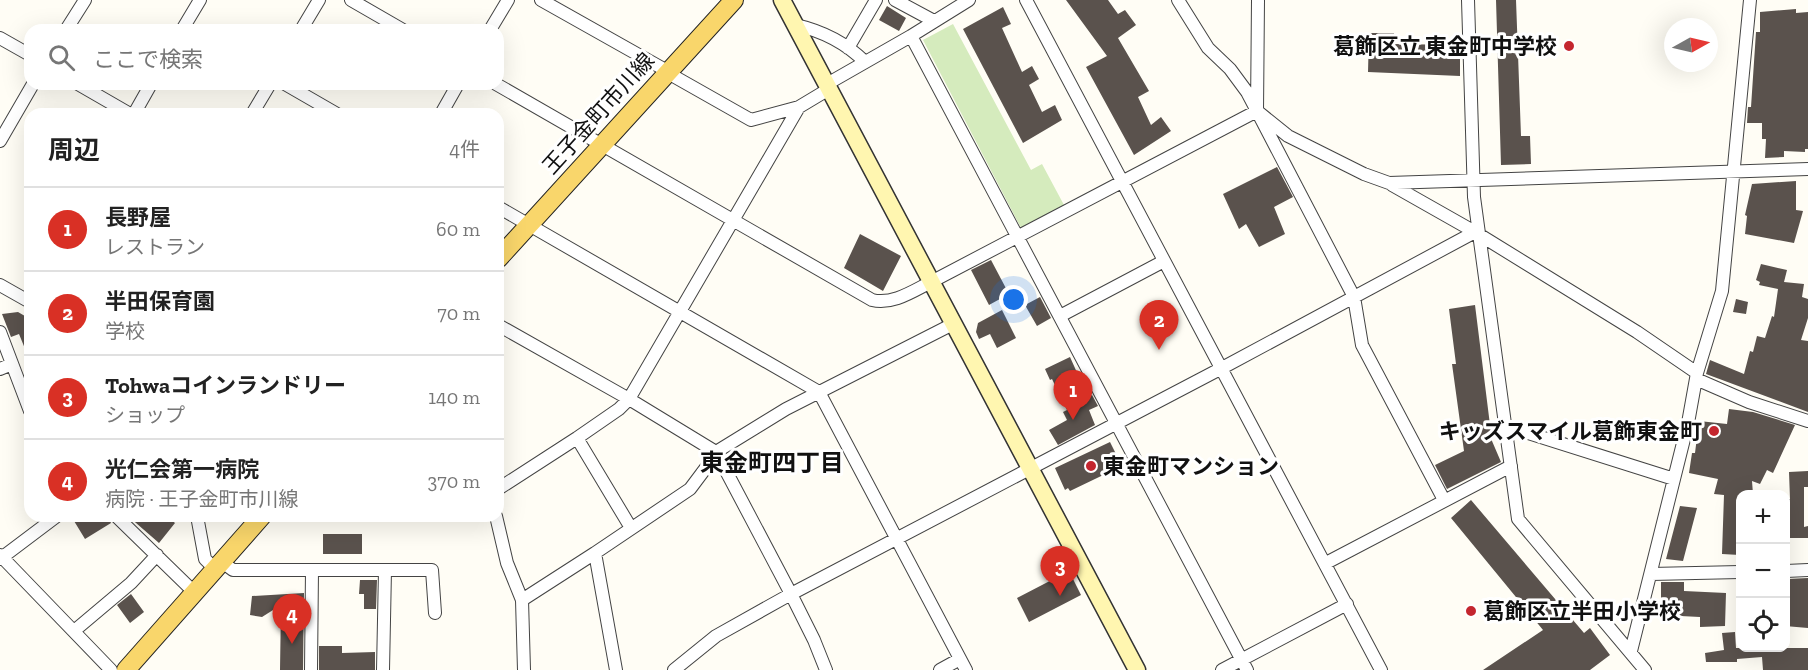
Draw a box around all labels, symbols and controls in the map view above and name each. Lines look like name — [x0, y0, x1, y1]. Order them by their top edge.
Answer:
north arrow — [1664, 18, 1718, 72]
search box — [24, 24, 504, 90]
place label: 葛飾区立 東金町中学校 — [1333, 33, 1557, 60]
marker: 葛飾区立 東金町中学校 — [1562, 39, 1576, 53]
icon: search — [45, 41, 78, 74]
text: ここで検索 — [93, 46, 203, 73]
street label: 王子金町市川線 — [537, 47, 660, 180]
text: 周辺 — [48, 134, 100, 166]
text: 4件 — [449, 137, 480, 161]
text: 長野屋 — [105, 204, 171, 231]
text: 1 — [63, 217, 72, 241]
text: 60 m — [436, 217, 480, 241]
text: レストラン — [105, 235, 205, 259]
your location — [999, 285, 1028, 314]
text: 半田保育園 — [105, 288, 215, 315]
pin: 2 — [1140, 300, 1178, 350]
text: 2 — [62, 301, 73, 325]
text: 70 m — [437, 301, 480, 325]
text: 学校 — [105, 319, 145, 343]
pin: 1 — [1054, 370, 1092, 420]
text: Tohwaコインランドリー — [105, 372, 346, 399]
text: 3 — [62, 385, 73, 409]
text: 140 m — [428, 385, 480, 409]
text: ショップ — [105, 403, 185, 427]
place label: キッズスマイル葛飾東金町 — [1439, 418, 1702, 445]
marker: キッズスマイル葛飾東金町 — [1707, 424, 1721, 438]
district label: 東金町四丁目 — [700, 448, 844, 477]
place label: 東金町マンション — [1103, 453, 1279, 480]
text: 光仁会第一病院 — [105, 456, 259, 483]
marker: 東金町マンション — [1084, 459, 1098, 473]
text: 4 — [62, 469, 73, 493]
text: 370 m — [427, 469, 480, 493]
text: 病院 · 王子金町市川線 — [105, 487, 298, 511]
map controls — [1736, 490, 1790, 652]
button: + — [1736, 490, 1790, 544]
button: − — [1736, 544, 1790, 598]
pin: 3 — [1040, 546, 1080, 596]
pin: 4 — [272, 594, 312, 644]
place label: 葛飾区立半田小学校 — [1483, 598, 1681, 625]
button: locate — [1736, 598, 1790, 652]
marker: 葛飾区立半田小学校 — [1464, 604, 1478, 618]

